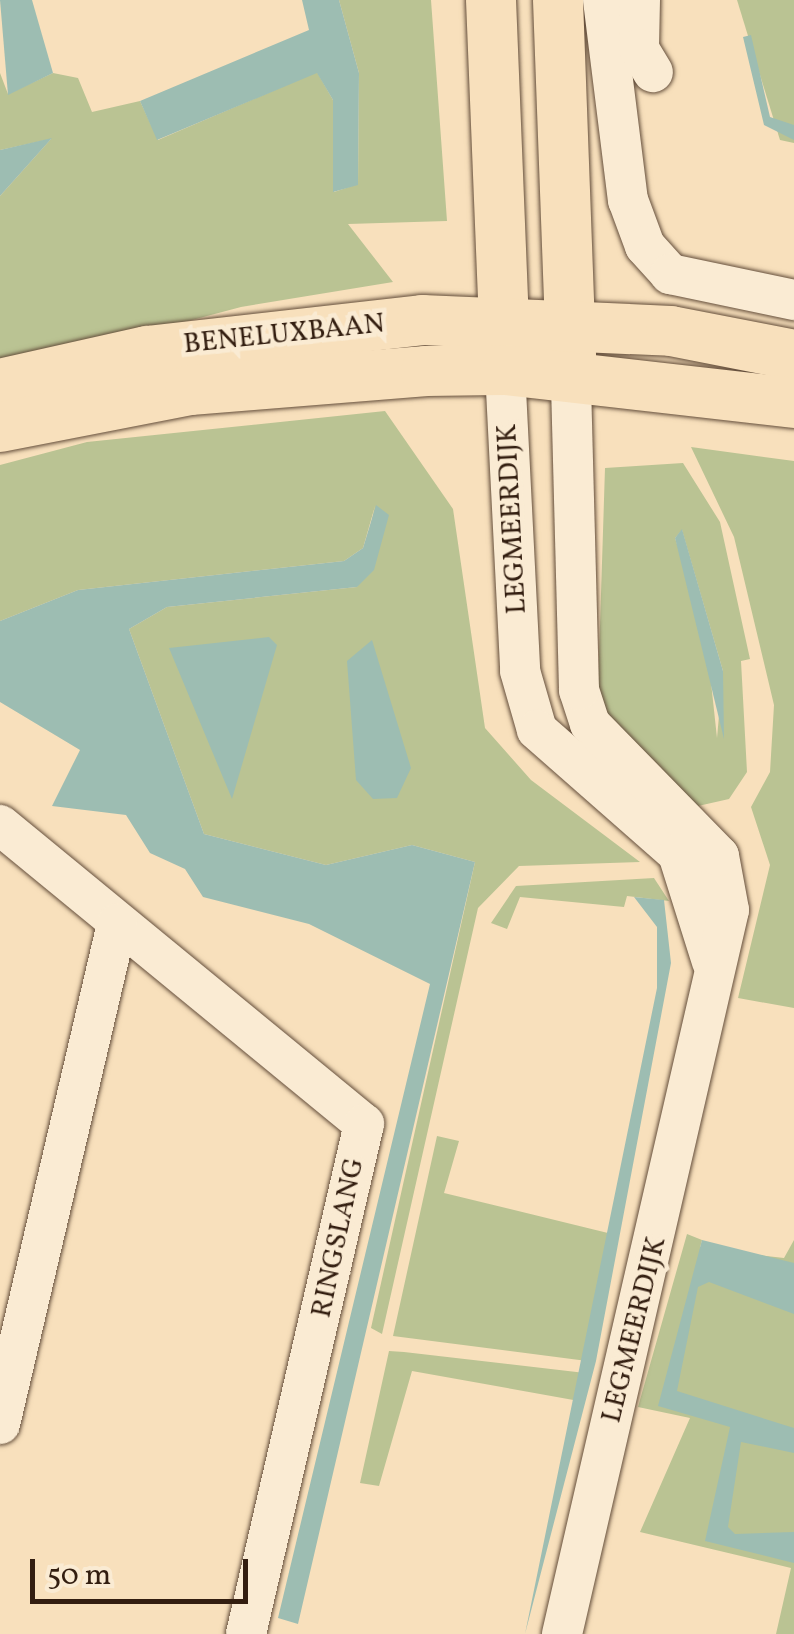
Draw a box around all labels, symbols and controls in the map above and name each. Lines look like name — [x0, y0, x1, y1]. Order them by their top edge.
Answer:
street label: BENELUXBAAN — [182, 308, 386, 362]
street label: LEGMEERDIJK — [491, 423, 535, 615]
street label: RINGSLANG — [306, 1155, 372, 1321]
street label: LEGMEERDIJK — [596, 1234, 674, 1426]
scale bar — [35, 1539, 252, 1601]
text: 50 m — [47, 1555, 111, 1597]

